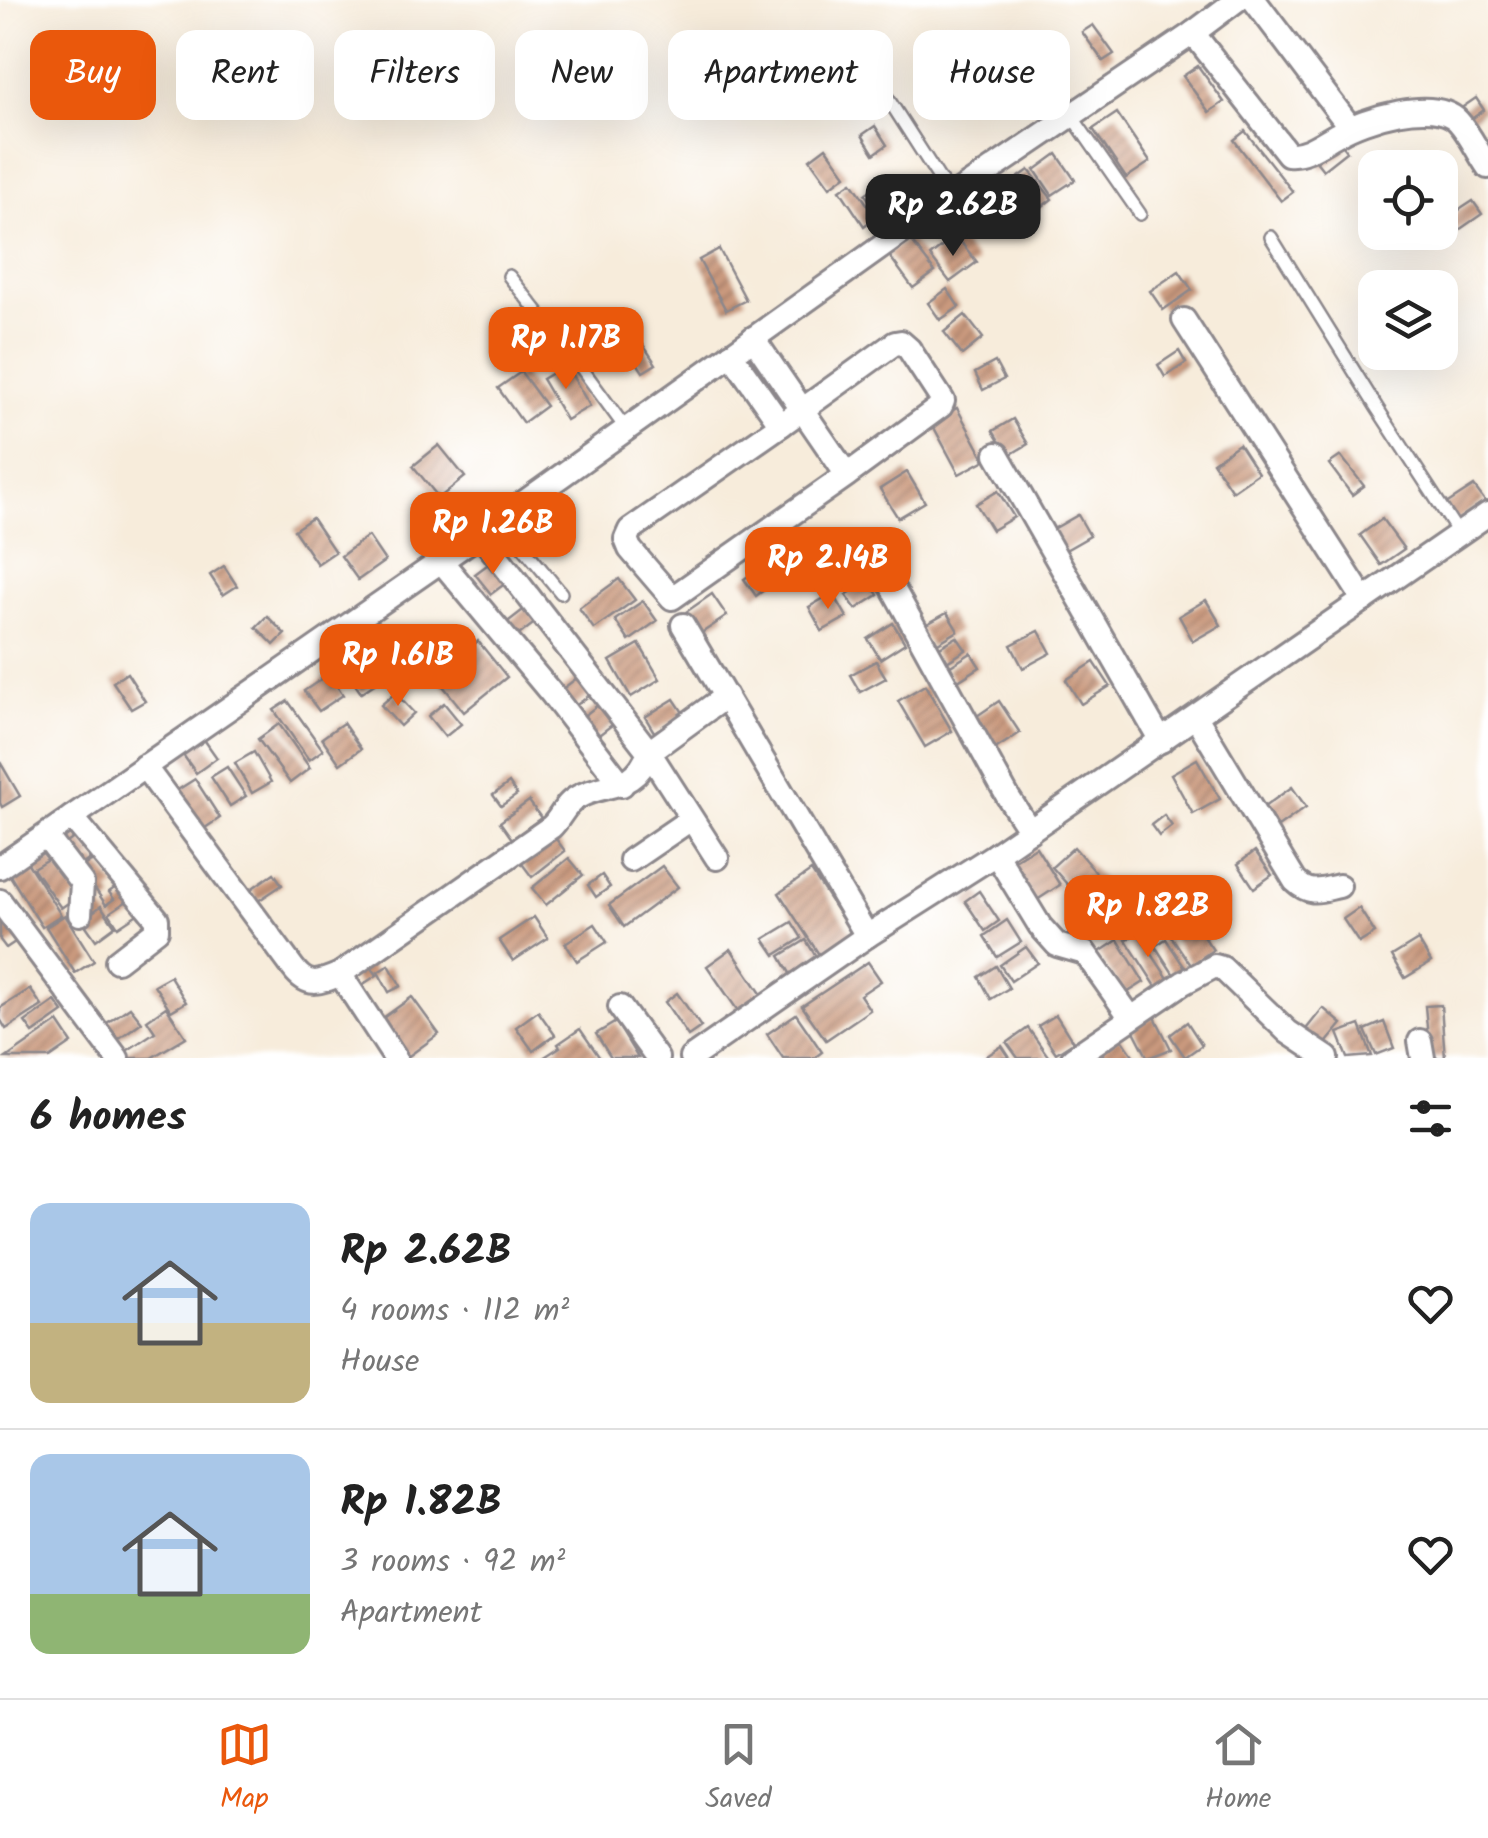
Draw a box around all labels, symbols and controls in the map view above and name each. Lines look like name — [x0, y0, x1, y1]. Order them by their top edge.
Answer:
chip: Buy — [30, 30, 156, 120]
chip: Rent — [176, 30, 314, 120]
chip: Filters — [334, 30, 495, 120]
chip: New — [515, 30, 648, 120]
chip: Apartment — [668, 30, 893, 120]
chip: House — [913, 30, 1070, 120]
map controls — [1358, 150, 1458, 370]
button: locate — [1358, 150, 1458, 250]
pin: Rp 2.62B — [850, 174, 1056, 259]
text: Rp 2.62B — [888, 181, 1018, 232]
button: layers — [1358, 270, 1458, 370]
pin: Rp 1.17B — [463, 307, 669, 392]
text: Rp 1.17B — [511, 314, 621, 365]
pin: Rp 1.26B — [390, 492, 596, 577]
text: Rp 1.26B — [432, 499, 554, 550]
pin: Rp 2.14B — [725, 527, 931, 612]
text: Rp 2.14B — [767, 534, 889, 585]
pin: Rp 1.61B — [295, 624, 501, 709]
text: Rp 1.61B — [342, 631, 455, 682]
pin: Rp 1.82B — [1045, 875, 1251, 960]
text: Rp 1.82B — [1086, 882, 1210, 933]
text: 6 homes — [30, 1085, 186, 1152]
icon: filters — [1403, 1091, 1458, 1146]
text: Rp 2.62B — [340, 1219, 512, 1286]
icon: home — [110, 1243, 230, 1363]
icon: heart — [1403, 1276, 1458, 1331]
text: 4 rooms · 112 m² — [340, 1286, 569, 1337]
text: House — [340, 1337, 419, 1388]
text: Rp 1.82B — [340, 1470, 502, 1537]
icon: home — [110, 1494, 230, 1614]
icon: heart — [1403, 1527, 1458, 1582]
text: 3 rooms · 92 m² — [340, 1537, 565, 1588]
text: Apartment — [340, 1588, 482, 1639]
tab: Map — [217, 1717, 272, 1822]
tab: Saved — [705, 1717, 772, 1822]
tab: Home — [1205, 1717, 1271, 1822]

